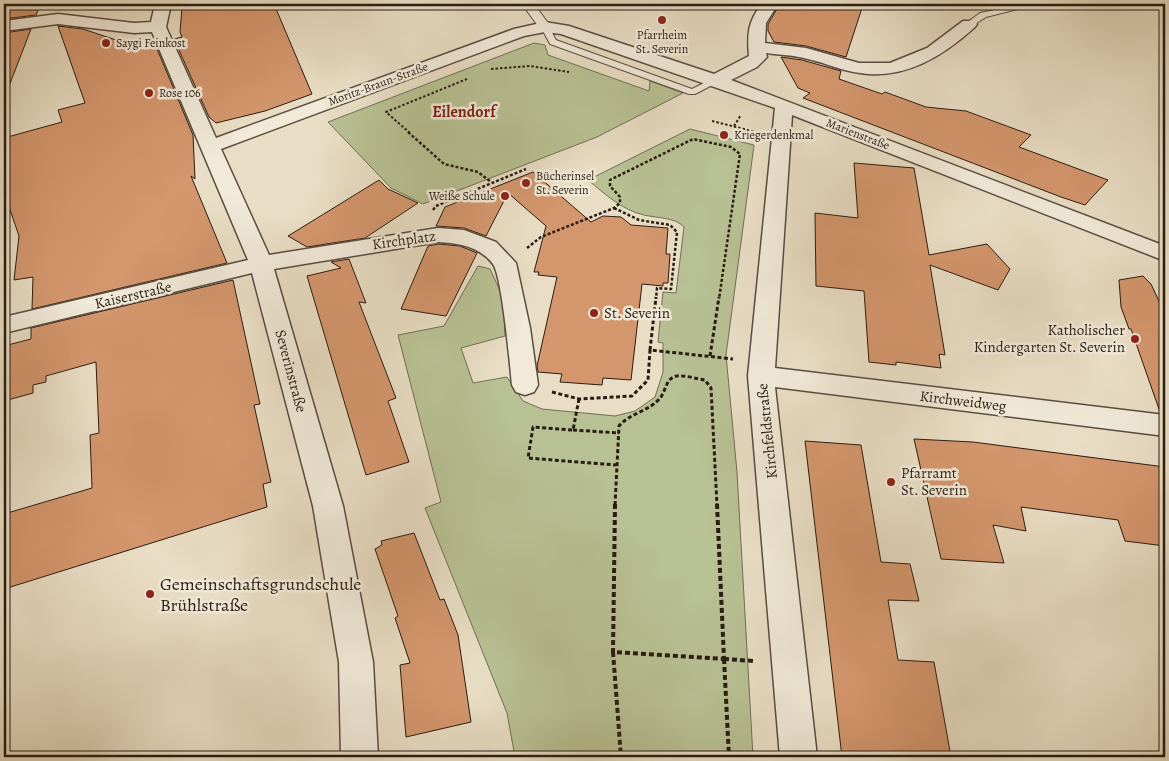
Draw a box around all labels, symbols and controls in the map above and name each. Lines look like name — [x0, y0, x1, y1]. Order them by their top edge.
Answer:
marker: Pfarrheim St. Severin — [656, 14, 668, 26]
place label: Pfarrheim St. Severin — [636, 27, 689, 57]
place label: Saygi Feinkost — [116, 35, 186, 51]
marker: Saygi Feinkost — [100, 37, 112, 49]
street label: Moritz-Braun-Straße — [326, 58, 430, 110]
place label: Rose 106 — [159, 85, 201, 101]
marker: Rose 106 — [143, 87, 155, 99]
district label: Eilendorf — [432, 101, 498, 123]
street label: Marienstraße — [824, 115, 892, 153]
place label: Kriegerdenkmal — [734, 127, 814, 143]
marker: Kriegerdenkmal — [718, 129, 730, 141]
place label: Bücherinsel St. Severin — [536, 168, 594, 198]
marker: Bücherinsel St. Severin — [520, 177, 532, 189]
place label: Weiße Schule — [428, 188, 495, 204]
marker: Weiße Schule — [499, 190, 511, 202]
street label: Kirchplatz — [371, 226, 437, 254]
street label: Kaiserstraße — [93, 276, 174, 314]
place label: St. Severin — [604, 303, 670, 323]
marker: St. Severin — [588, 307, 600, 319]
place label: Katholischer Kindergarten St. Severin — [974, 320, 1125, 357]
street label: Severinstraße — [270, 327, 312, 415]
marker: Katholischer Kindergarten St. Severin — [1129, 333, 1141, 345]
street label: Kirchfeldstraße — [752, 382, 782, 480]
street label: Kirchweidweg — [919, 386, 1008, 416]
place label: Pfarramt St. Severin — [901, 463, 967, 500]
marker: Pfarramt St. Severin — [885, 476, 897, 488]
place label: Gemeinschaftsgrundschule Brühlstraße — [160, 572, 361, 617]
marker: Gemeinschaftsgrundschule Brühlstraße — [144, 588, 156, 600]

